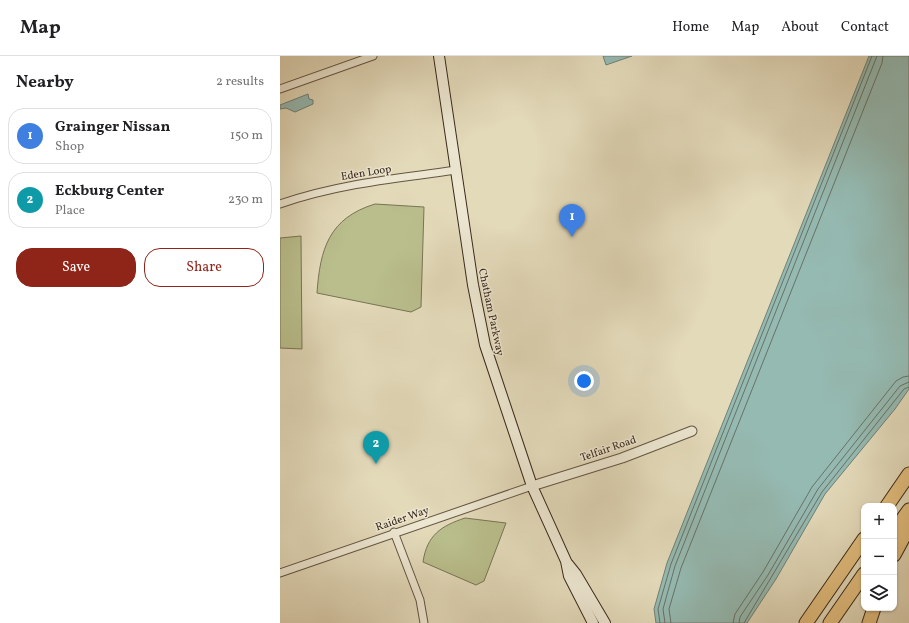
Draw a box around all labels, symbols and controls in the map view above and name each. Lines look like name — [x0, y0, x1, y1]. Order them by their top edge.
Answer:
text: Map — [20, 15, 61, 41]
text: Home — [672, 18, 709, 37]
text: Map — [731, 18, 759, 37]
text: About — [781, 18, 819, 37]
text: Contact — [841, 18, 889, 37]
text: Nearby — [16, 71, 74, 94]
text: 2 results — [216, 73, 264, 91]
text: Grainger Nissan — [55, 117, 170, 138]
text: 1 — [27, 127, 33, 145]
text: 150 m — [230, 127, 263, 145]
text: Shop — [55, 138, 84, 156]
street label: Eden Loop — [340, 162, 393, 185]
text: Eckburg Center — [55, 181, 164, 202]
text: 2 — [27, 191, 33, 209]
text: 230 m — [228, 191, 263, 209]
text: Place — [55, 202, 85, 220]
pin: 1 — [559, 204, 585, 237]
button: Save — [16, 248, 136, 287]
button: Share — [144, 248, 264, 287]
street label: Chatham Parkway — [474, 267, 507, 357]
your location — [574, 371, 594, 391]
pin: 2 — [363, 431, 389, 464]
street label: Telfair Road — [578, 433, 639, 466]
street label: Raider Way — [374, 503, 431, 536]
map controls — [861, 503, 897, 611]
button: + — [861, 503, 897, 539]
button: − — [861, 539, 897, 575]
button: layers — [861, 575, 897, 611]

